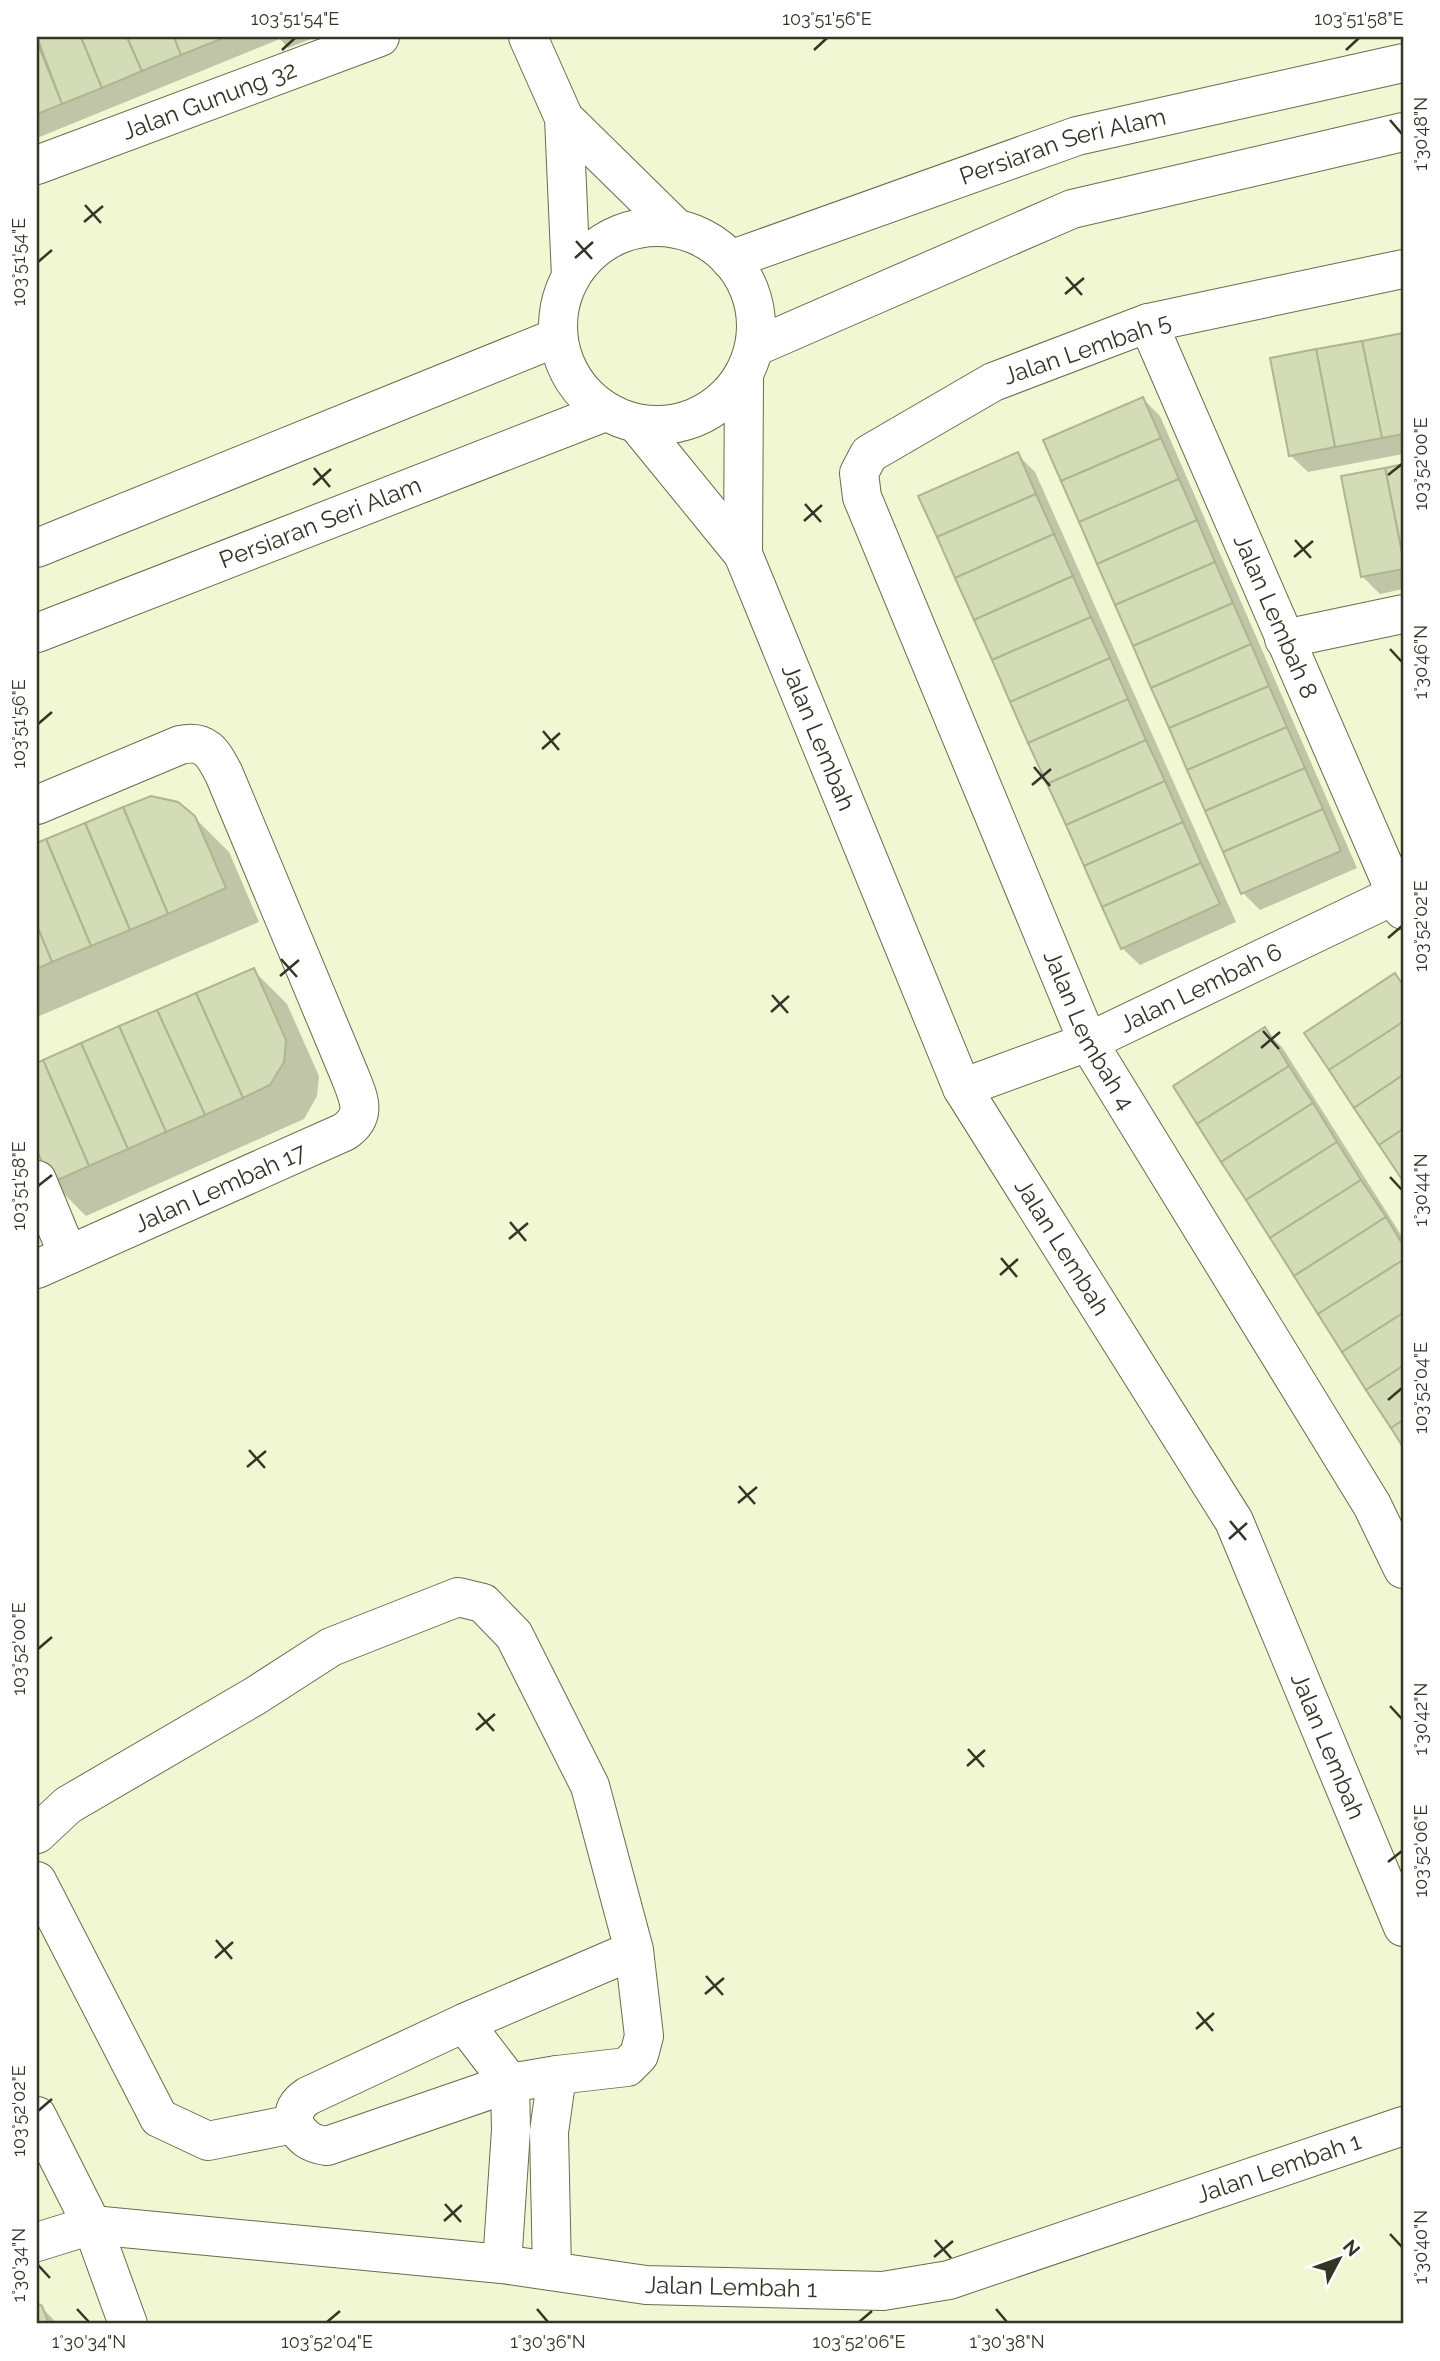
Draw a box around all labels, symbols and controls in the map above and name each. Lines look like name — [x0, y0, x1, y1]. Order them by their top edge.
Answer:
text: 103°51'54"E — [251, 8, 339, 29]
text: 103°51'56"E — [782, 8, 872, 29]
text: 103°51'58"E — [1314, 8, 1404, 29]
street label: Jalan Gunung 32 — [118, 54, 301, 146]
text: 1°30'48"N — [1410, 97, 1431, 171]
street label: Persiaran Seri Alam — [955, 102, 1169, 191]
text: 103°51'54"E — [8, 218, 29, 306]
street label: Jalan Lembah 5 — [999, 306, 1174, 391]
text: 103°52'00"E — [1410, 417, 1431, 511]
street label: Persiaran Seri Alam — [215, 470, 425, 575]
street label: Jalan Lembah 8 — [1228, 530, 1324, 703]
text: 1°30'46"N — [1410, 625, 1431, 699]
street label: Jalan Lembah — [776, 660, 862, 815]
text: 103°51'56"E — [8, 679, 29, 769]
text: 103°52'02"E — [1410, 880, 1431, 972]
street label: Jalan Lembah 6 — [1115, 936, 1286, 1039]
street label: Jalan Lembah 4 — [1037, 946, 1141, 1115]
street label: Jalan Lembah 17 — [129, 1137, 310, 1238]
text: 103°51'58"E — [8, 1141, 29, 1231]
text: 1°30'44"N — [1410, 1153, 1431, 1227]
street label: Jalan Lembah — [1009, 1173, 1116, 1321]
text: 103°52'04"E — [1410, 1342, 1431, 1434]
text: 103°52'00"E — [8, 1602, 29, 1696]
street label: Jalan Lembah — [1285, 1668, 1371, 1823]
text: 1°30'42"N — [1410, 1683, 1431, 1755]
text: 103°52'06"E — [1410, 1804, 1431, 1898]
text: 103°52'02"E — [8, 2065, 29, 2157]
street label: Jalan Lembah 1 — [1192, 2126, 1365, 2209]
text: 1°30'40"N — [1410, 2210, 1431, 2284]
north arrow — [1304, 2224, 1374, 2294]
text: 1°30'34"N — [8, 2228, 29, 2302]
text: N — [1339, 2235, 1365, 2261]
street label: Jalan Lembah 1 — [645, 2270, 818, 2303]
text: 1°30'34"N — [52, 2331, 126, 2352]
text: 103°52'04"E — [281, 2331, 373, 2352]
text: 1°30'36"N — [510, 2331, 586, 2352]
text: 103°52'06"E — [812, 2331, 906, 2352]
text: 1°30'38"N — [969, 2331, 1045, 2352]

